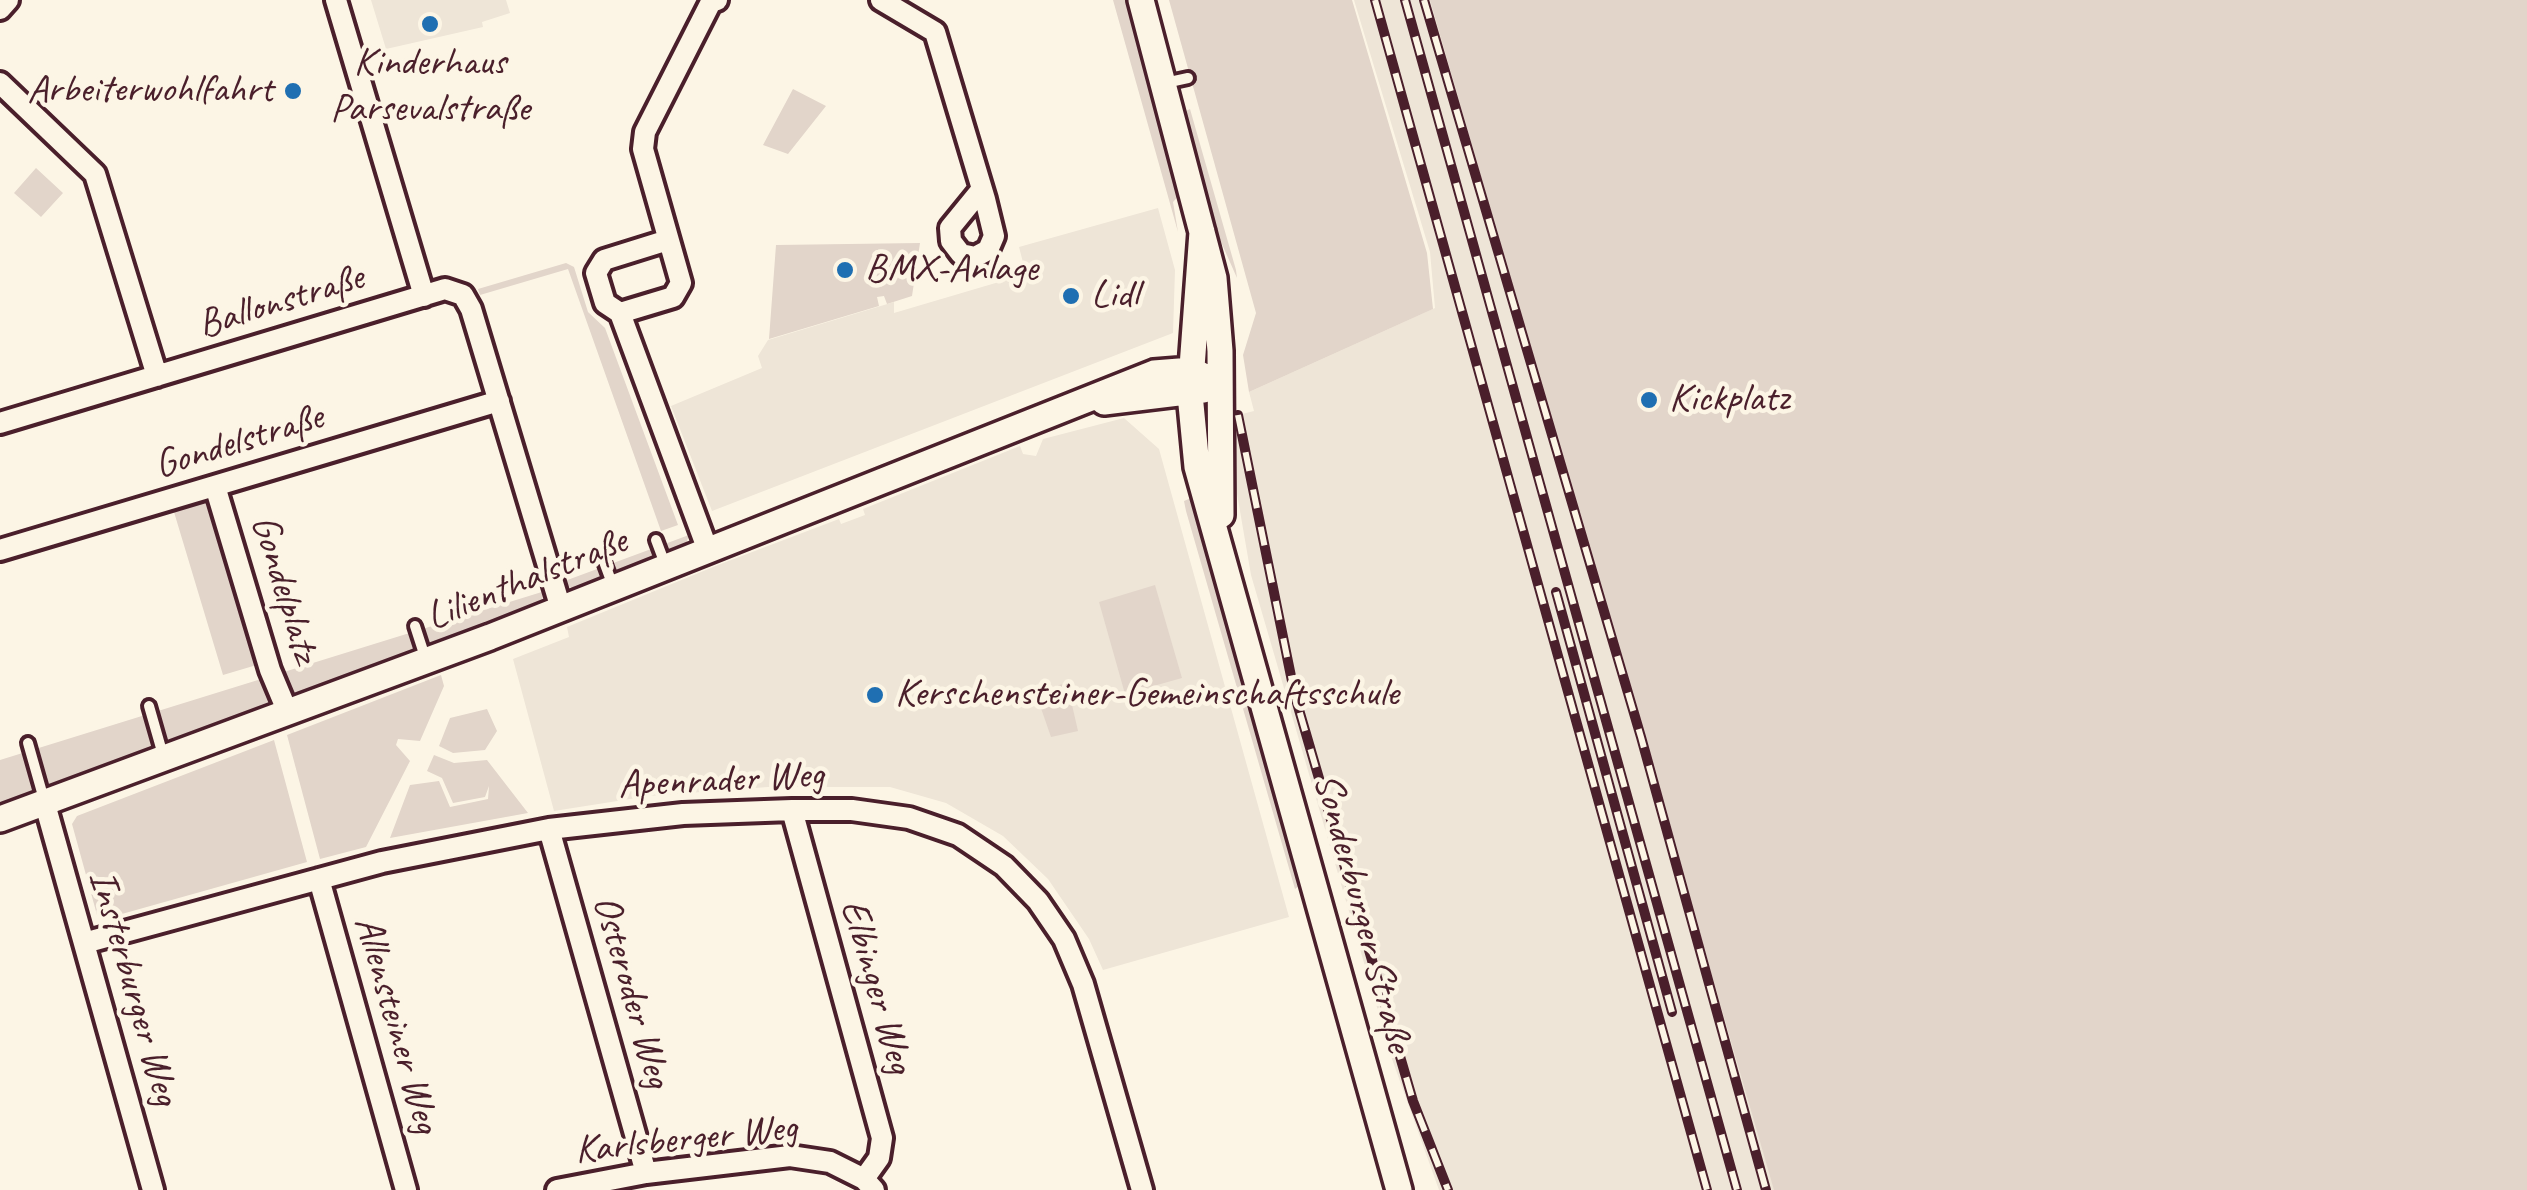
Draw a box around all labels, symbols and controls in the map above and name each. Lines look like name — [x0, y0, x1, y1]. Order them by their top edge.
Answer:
marker: Kinderhaus Parsevalstraße — [419, 13, 441, 35]
place label: Kinderhaus Parsevalstraße — [330, 40, 530, 134]
place label: Arbeiterwohlfahrt — [27, 67, 273, 115]
marker: Arbeiterwohlfahrt — [282, 80, 304, 102]
place label: BMX-Anlage — [865, 246, 1038, 294]
street label: Ballonstraße — [192, 254, 370, 350]
marker: BMX-Anlage — [834, 259, 856, 281]
place label: Lidl — [1091, 272, 1138, 320]
marker: Lidl — [1060, 285, 1082, 307]
place label: Kickplatz — [1669, 376, 1789, 424]
marker: Kickplatz — [1638, 389, 1660, 411]
street label: Gondelstraße — [149, 394, 329, 490]
street label: Gondelplatz — [239, 510, 329, 668]
street label: Lilienthalstraße — [420, 518, 634, 642]
place label: Kerschensteiner-Gemeinschaftsschule — [895, 671, 1399, 719]
marker: Kerschensteiner-Gemeinschaftsschule — [864, 684, 886, 706]
street label: Apenrader Weg — [617, 752, 825, 810]
street label: Sonderburger Straße — [1302, 768, 1422, 1058]
street label: Insterburger Weg — [77, 865, 189, 1111]
street label: Osteroder Weg — [581, 890, 681, 1094]
street label: Elbinger Weg — [828, 895, 924, 1079]
street label: Allensteiner Weg — [342, 911, 450, 1139]
street label: Karlsberger Weg — [573, 1104, 799, 1176]

